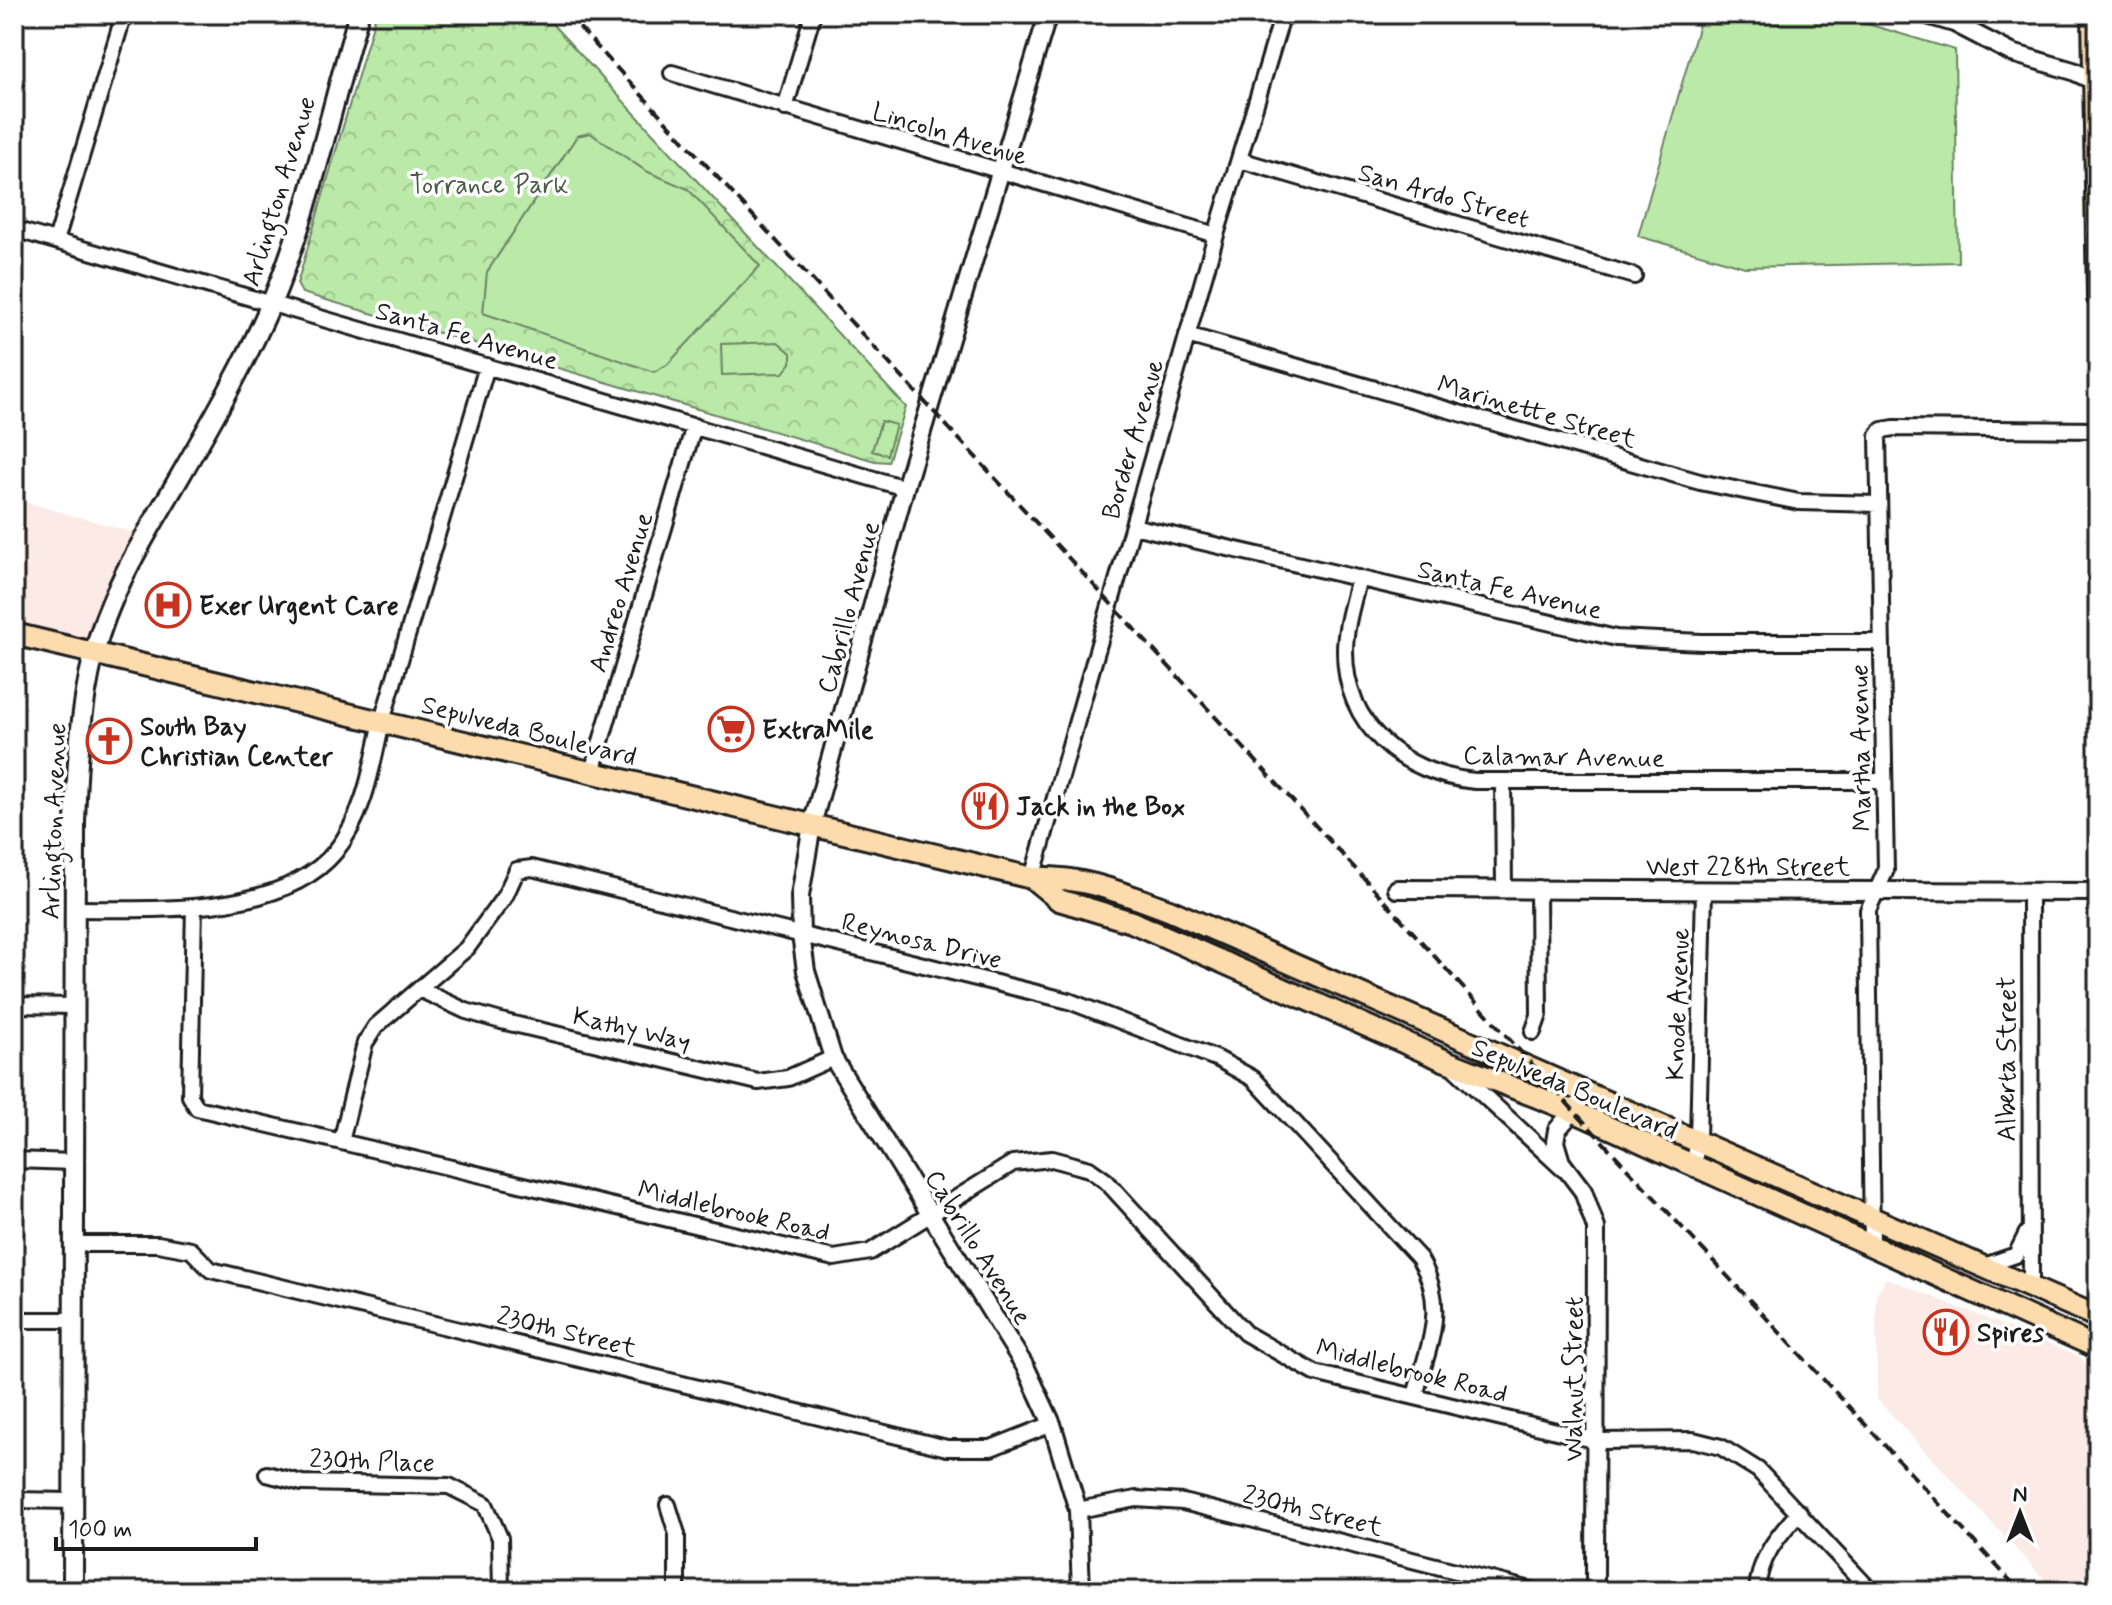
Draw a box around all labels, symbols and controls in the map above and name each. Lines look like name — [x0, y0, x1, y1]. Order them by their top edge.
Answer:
street label: Arlington Avenue — [235, 92, 328, 292]
street label: Lincoln Avenue — [868, 95, 1031, 175]
street label: San Ardo Street — [1354, 156, 1533, 238]
park label: Torrance Park — [410, 169, 569, 203]
street label: Santa Fe Avenue — [371, 295, 562, 379]
street label: Border Avenue — [1095, 356, 1173, 524]
street label: Marinette Street — [1433, 368, 1640, 458]
street label: Andreo Avenue — [581, 508, 662, 677]
street label: Cabrillo Avenue — [811, 518, 889, 697]
street label: Santa Fe Avenue — [1414, 553, 1605, 629]
hospital icon: Exer Urgent Care — [144, 581, 192, 629]
place label: Exer Urgent Care — [199, 590, 399, 625]
street label: Martha Avenue — [1844, 664, 1880, 832]
street label: Sepulveda Boulevard — [418, 689, 639, 775]
supermarket icon: ExtraMile — [707, 705, 755, 753]
place label: South Bay Christian Center — [140, 711, 334, 775]
place label: ExtraMile — [762, 714, 874, 748]
church icon: South Bay Christian Center — [85, 717, 133, 765]
street label: Arlington Avenue — [35, 722, 78, 920]
street label: Calamar Avenue — [1463, 739, 1665, 777]
restaurant icon: Jack in the Box — [961, 782, 1009, 830]
place label: Jack in the Box — [1016, 791, 1185, 825]
street label: West 228th Street — [1646, 851, 1850, 885]
street label: Reynosa Drive — [838, 906, 1005, 978]
street label: Knode Avenue — [1659, 927, 1699, 1081]
street label: Alberta Street — [1991, 977, 2025, 1141]
street label: Kathy Way — [569, 1000, 694, 1060]
street label: Sepulveda Boulevard — [1466, 1031, 1682, 1149]
street label: Cabrillo Avenue — [916, 1164, 1039, 1332]
street label: Middlebrook Road — [634, 1173, 833, 1251]
street label: Walnut Street — [1558, 1297, 1592, 1461]
street label: 230th Street — [493, 1299, 640, 1367]
restaurant icon: Spires — [1922, 1308, 1970, 1356]
place label: Spires — [1977, 1317, 2045, 1351]
street label: Middlebrook Road — [1312, 1332, 1511, 1412]
street label: 230th Place — [309, 1443, 435, 1481]
north arrow — [1980, 1473, 2060, 1553]
street label: 230th Street — [1239, 1478, 1386, 1546]
text: N — [2013, 1481, 2027, 1509]
scale bar — [56, 1501, 256, 1551]
text: 100 m — [68, 1515, 132, 1546]

